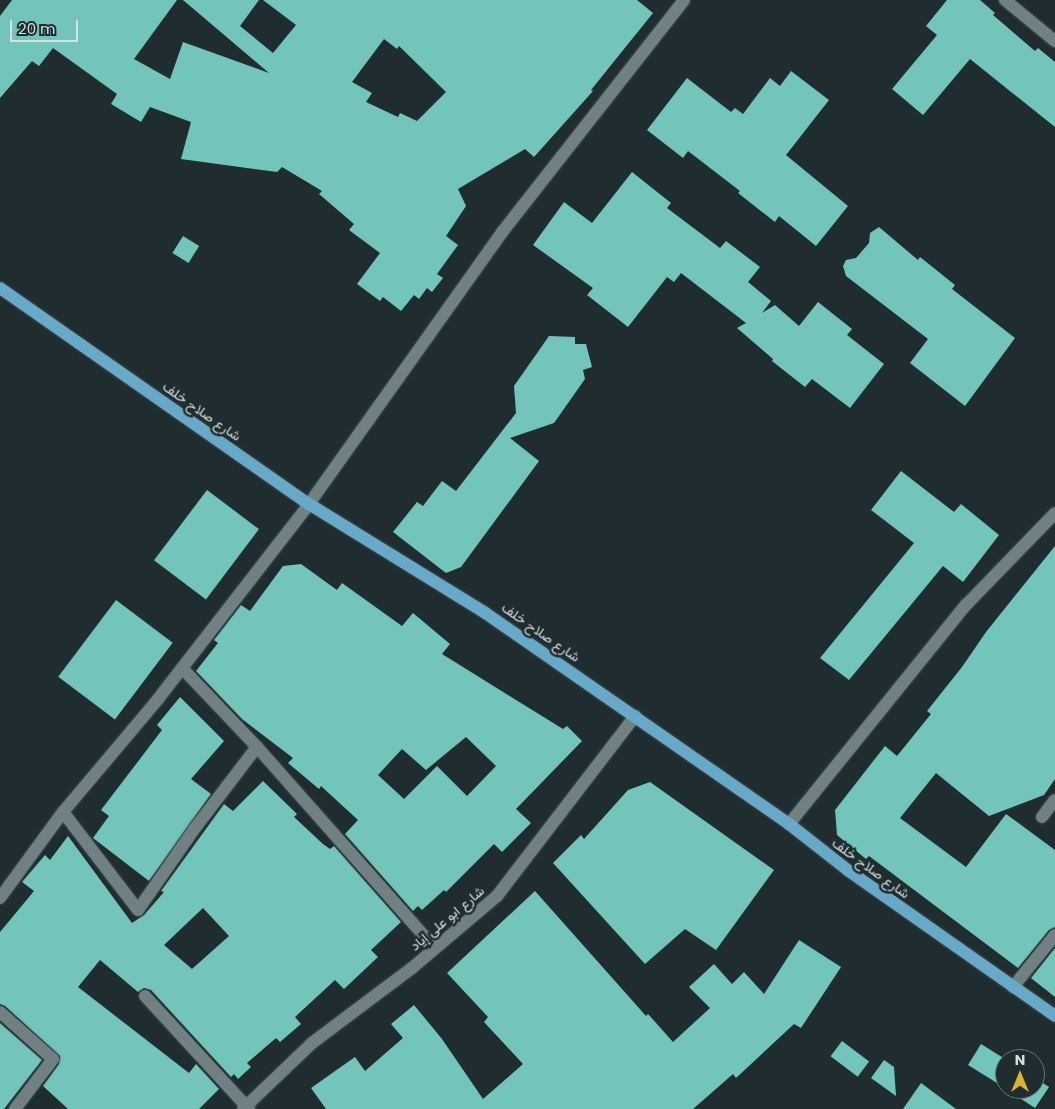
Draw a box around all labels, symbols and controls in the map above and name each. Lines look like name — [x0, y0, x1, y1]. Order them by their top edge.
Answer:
scale bar — [12, 10, 80, 42]
text: 20 m — [18, 18, 56, 39]
street label: شارع صلاح خلف — [160, 378, 244, 444]
street label: شارع صلاح خلف — [499, 599, 583, 665]
street label: شارع صلاح خلف — [829, 834, 913, 902]
street label: شارع ابو على إياد — [406, 882, 488, 954]
north arrow — [995, 1049, 1045, 1099]
text: N — [1015, 1050, 1025, 1070]

